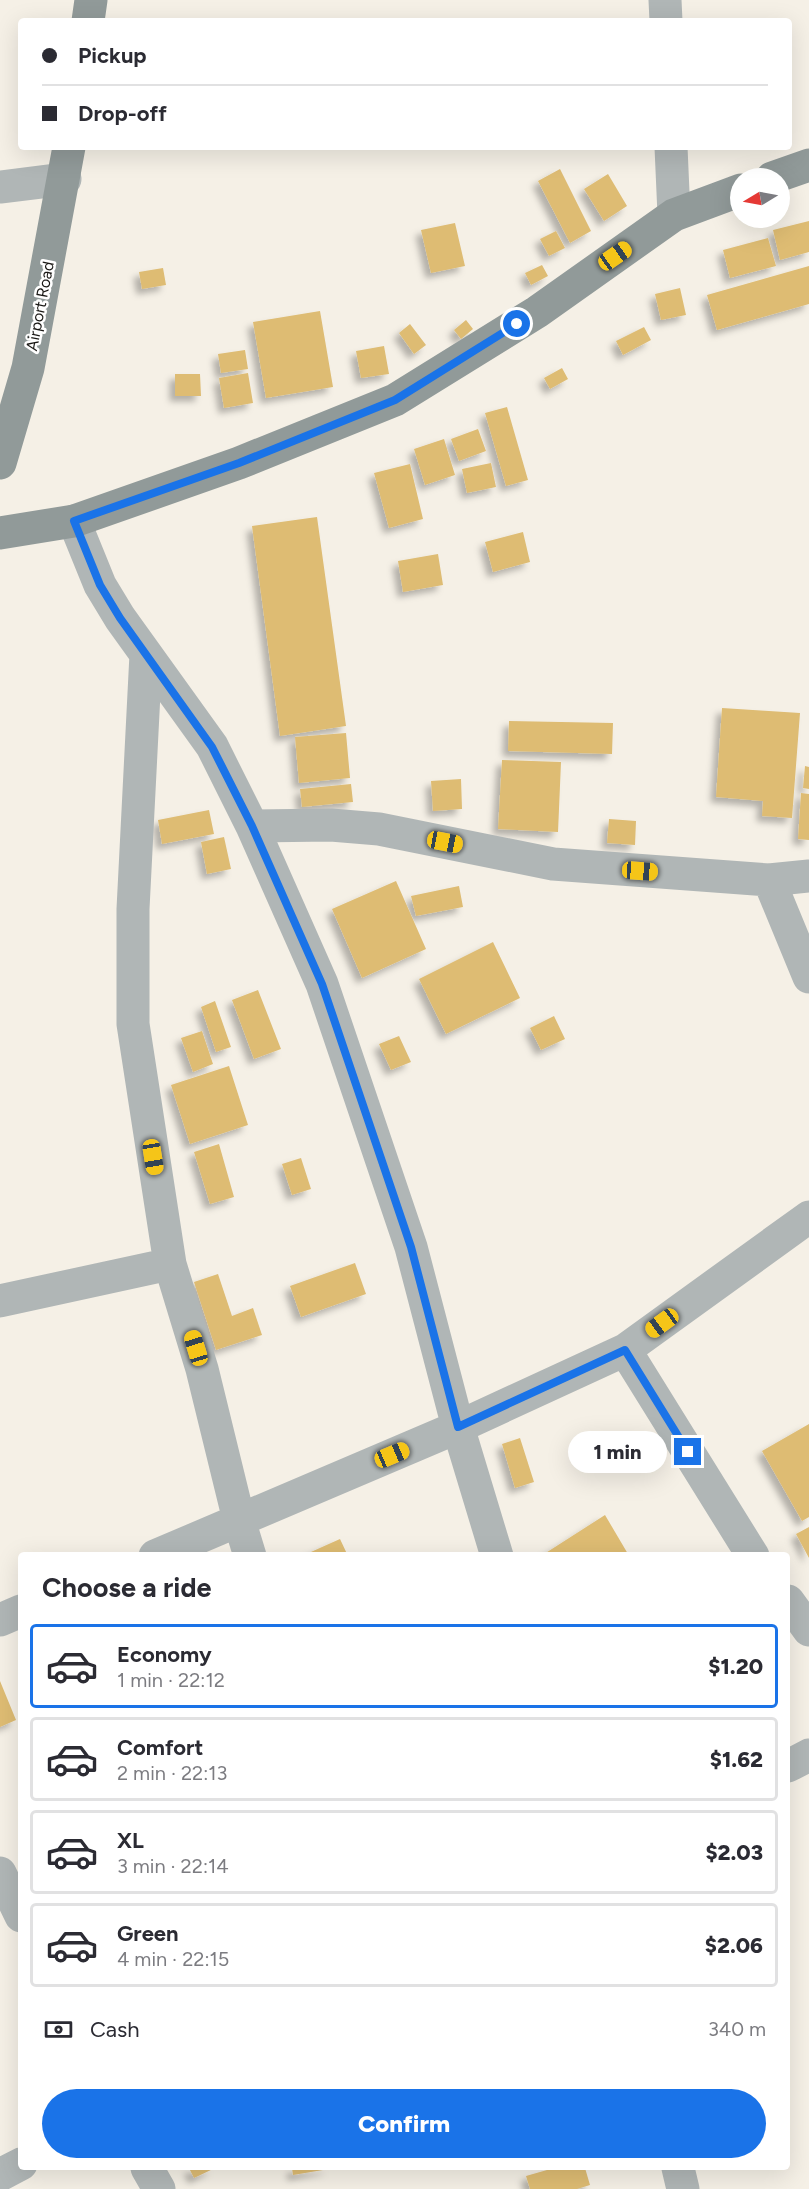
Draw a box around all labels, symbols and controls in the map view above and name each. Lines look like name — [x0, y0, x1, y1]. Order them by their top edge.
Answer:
text: Pickup — [78, 42, 147, 69]
text: Drop-off — [78, 100, 167, 127]
north arrow — [730, 168, 790, 228]
map controls — [730, 168, 790, 228]
car — [595, 238, 635, 274]
street label: Airport Road — [22, 260, 58, 352]
route start — [503, 310, 530, 337]
car — [426, 830, 464, 854]
car — [621, 861, 659, 881]
car — [141, 1138, 165, 1176]
car — [642, 1305, 682, 1341]
car — [182, 1328, 210, 1368]
callout: 1 min — [568, 1431, 667, 1473]
route end — [674, 1438, 701, 1465]
car — [372, 1440, 412, 1470]
text: 1 min — [594, 1440, 641, 1464]
text: Choose a ride — [42, 1571, 211, 1604]
icon: car — [45, 1639, 99, 1693]
text: Economy — [117, 1641, 212, 1668]
text: $1.20 — [708, 1653, 763, 1680]
text: 1 min · 22:12 — [117, 1668, 225, 1692]
icon: car — [45, 1732, 99, 1786]
text: Comfort — [117, 1734, 203, 1761]
text: $1.62 — [710, 1746, 763, 1773]
text: 2 min · 22:13 — [117, 1761, 227, 1785]
icon: car — [45, 1825, 99, 1879]
text: XL — [117, 1827, 144, 1854]
text: $2.03 — [705, 1839, 763, 1866]
text: 3 min · 22:14 — [117, 1854, 229, 1878]
icon: car — [45, 1918, 99, 1972]
text: Green — [117, 1920, 179, 1947]
text: $2.06 — [705, 1932, 763, 1959]
text: 4 min · 22:15 — [117, 1947, 229, 1971]
icon: cash — [42, 2013, 75, 2046]
text: Cash — [90, 2016, 140, 2043]
text: 340 m — [708, 2017, 766, 2041]
button: Confirm — [42, 2089, 766, 2158]

